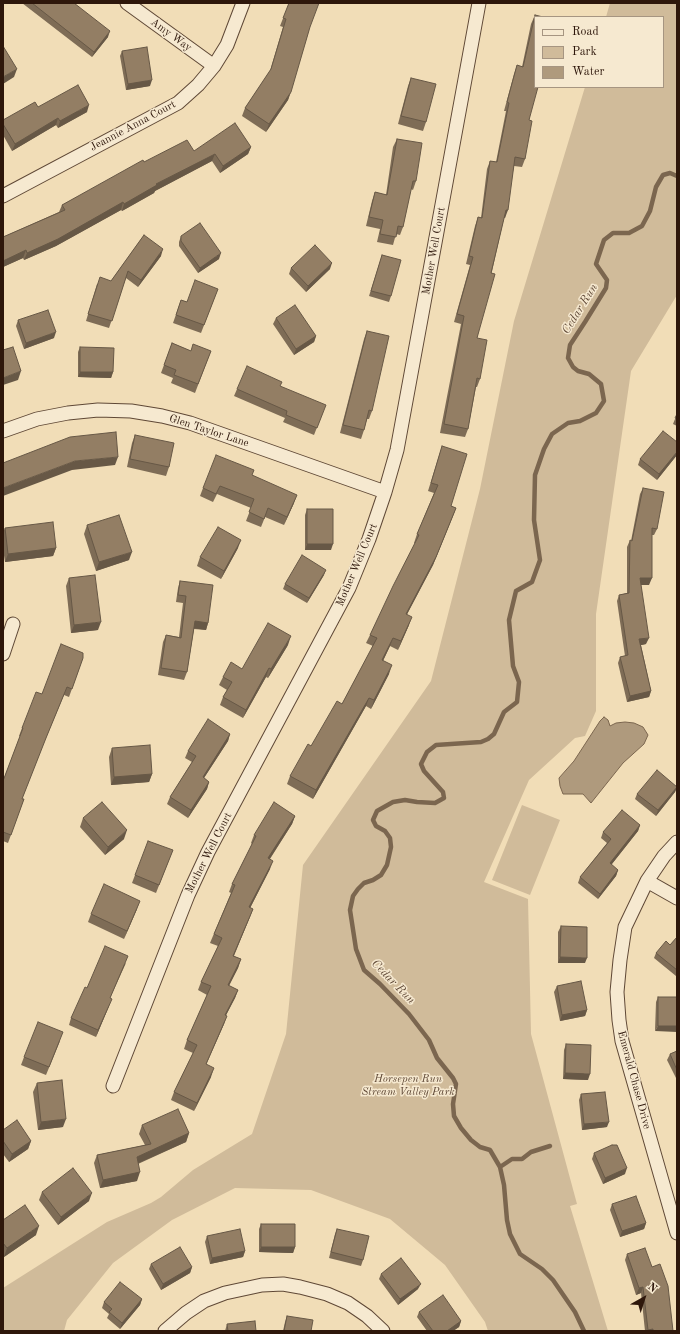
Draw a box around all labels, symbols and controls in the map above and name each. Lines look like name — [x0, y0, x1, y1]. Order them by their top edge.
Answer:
street label: Amy Way — [148, 16, 194, 54]
legend — [534, 16, 664, 88]
text: Road — [572, 26, 599, 38]
text: Park — [572, 46, 597, 58]
text: Water — [572, 66, 604, 78]
street label: Jeannie Anna Court — [88, 98, 178, 154]
street label: Mother Well Court — [420, 206, 448, 296]
water label: Cedar Run — [559, 281, 601, 337]
street label: Glen Taylor Lane — [167, 412, 251, 450]
street label: Mother Well Court — [334, 521, 380, 609]
street label: Mother Well Court — [183, 810, 235, 896]
water label: Cedar Run — [368, 957, 418, 1007]
street label: Emerald Chase Drive — [615, 1029, 653, 1131]
park label: Horsepen Run Stream Valley Park — [361, 1072, 455, 1098]
north arrow — [624, 1278, 664, 1318]
text: N — [645, 1281, 659, 1295]

